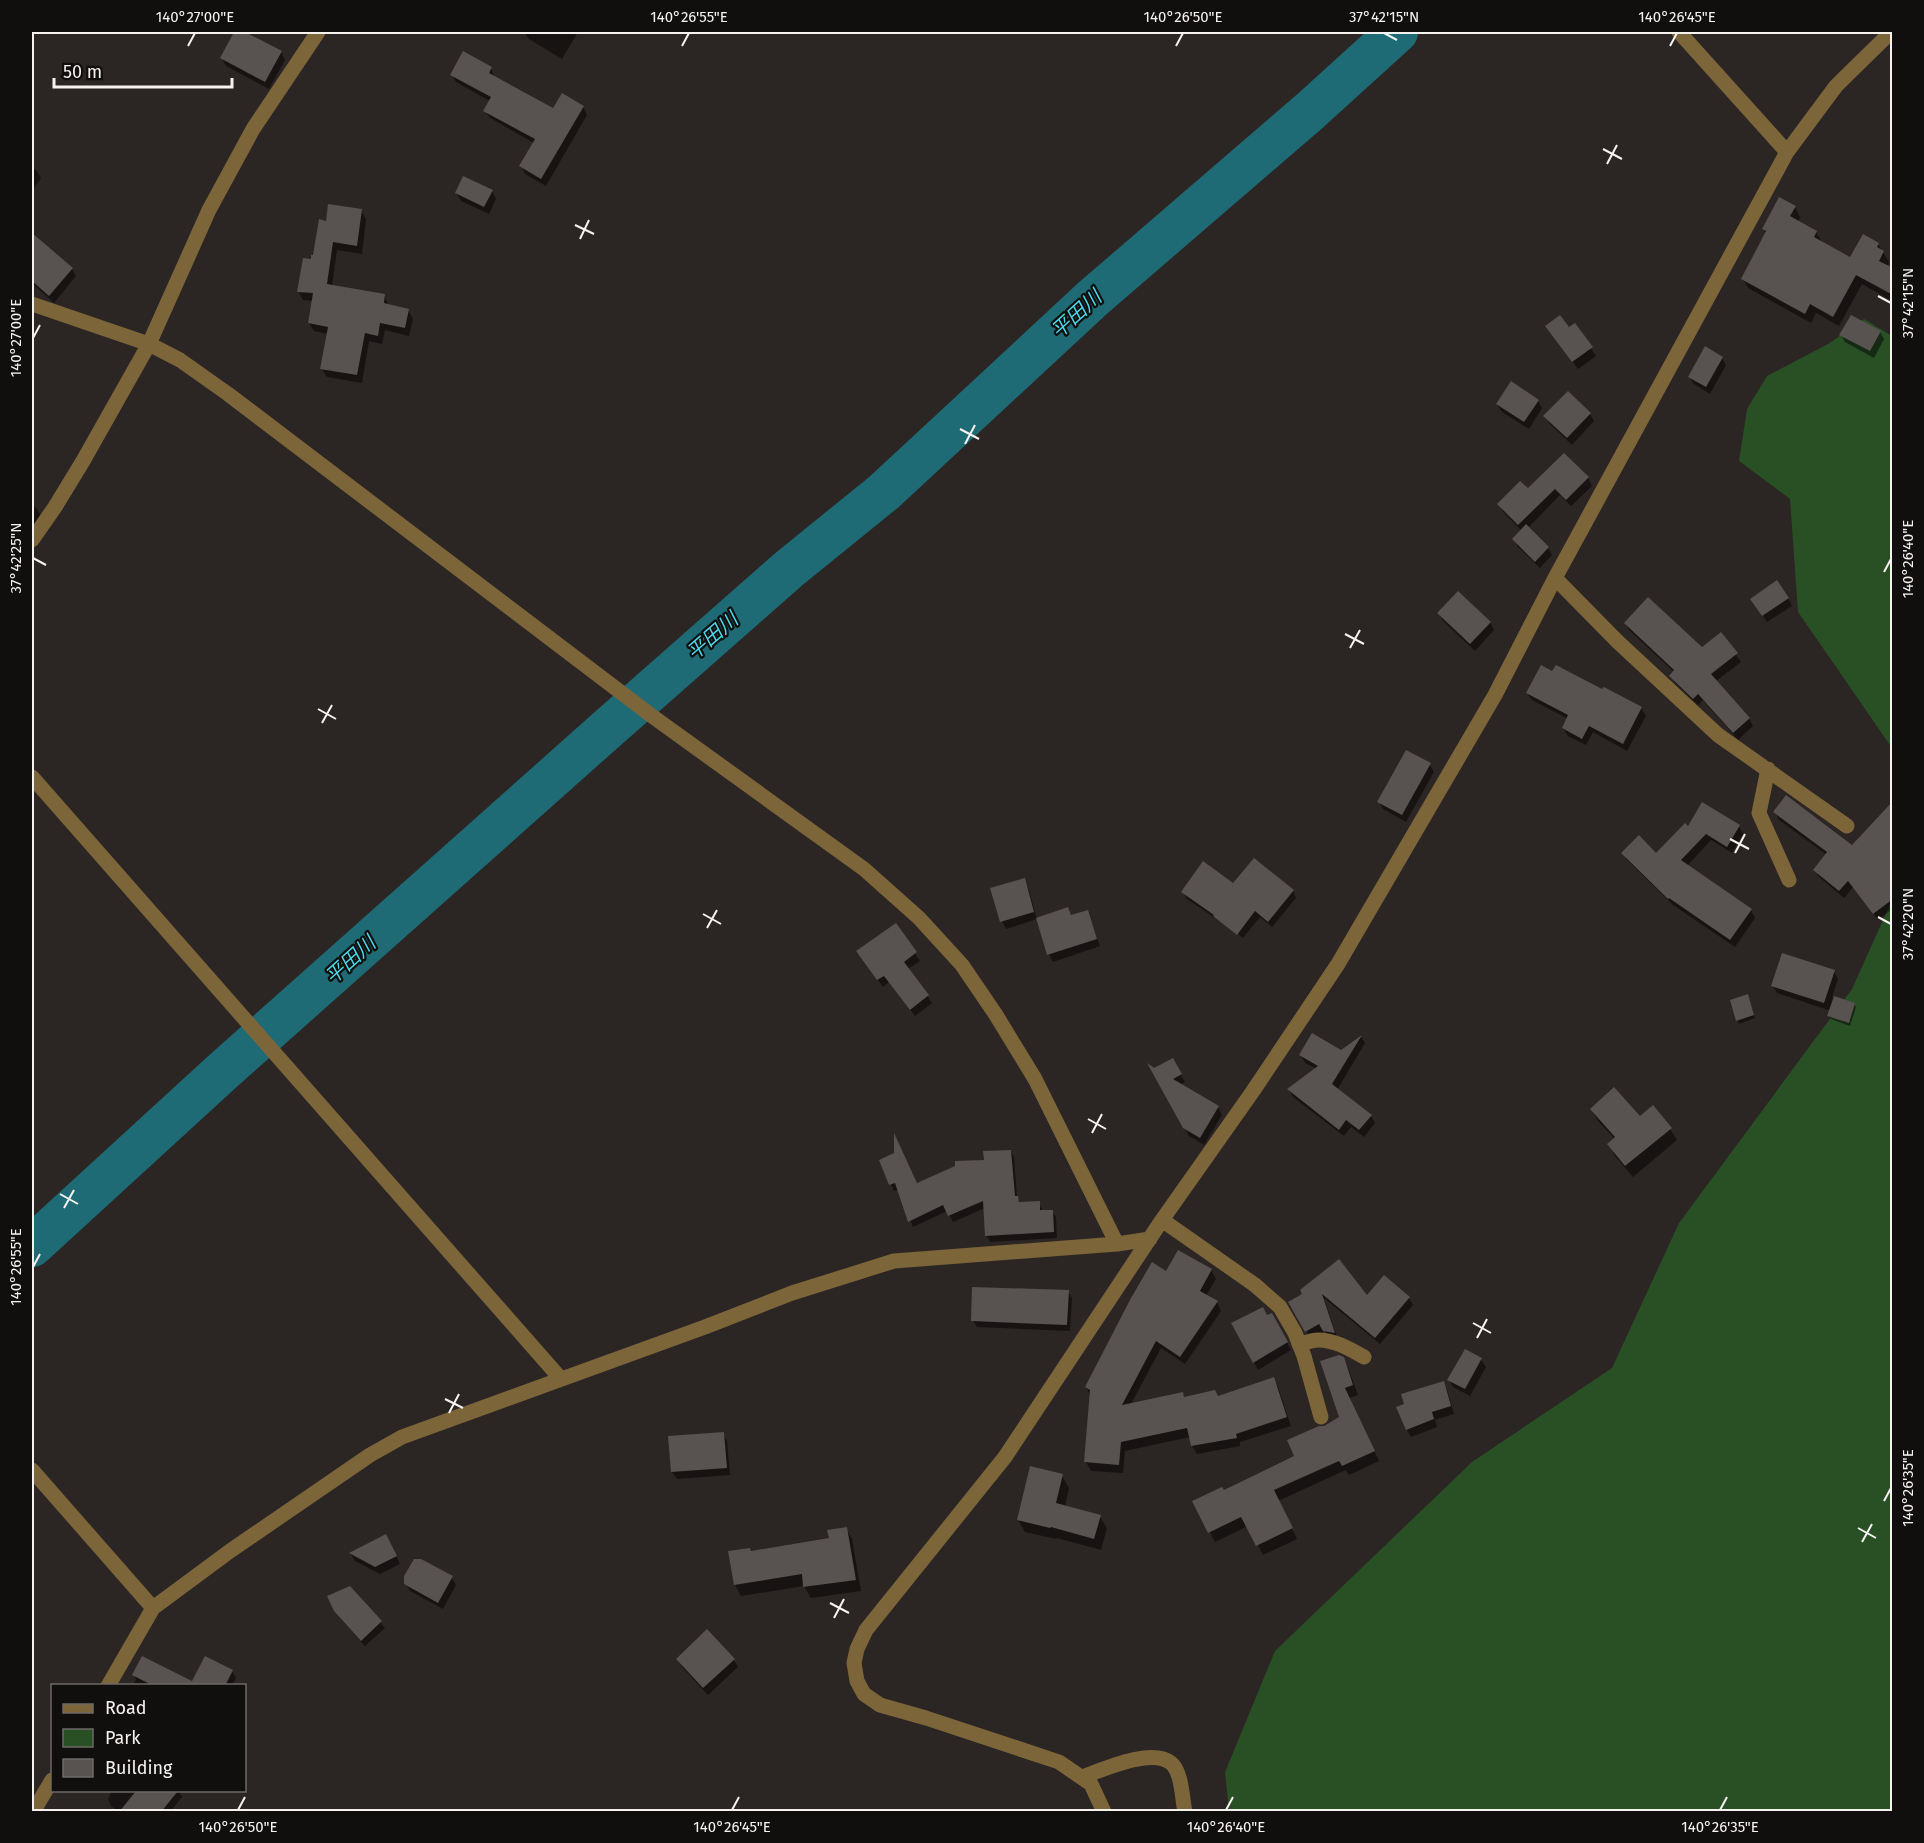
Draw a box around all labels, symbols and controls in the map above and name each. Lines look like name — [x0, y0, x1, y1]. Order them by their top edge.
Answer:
text: 140°27'00"E — [156, 8, 234, 26]
text: 140°26'55"E — [650, 8, 728, 26]
text: 140°26'50"E — [1144, 8, 1222, 26]
text: 37°42'15"N — [1349, 8, 1419, 26]
text: 140°26'45"E — [1638, 8, 1716, 26]
scale bar — [54, 51, 232, 89]
text: 50 m — [63, 61, 102, 83]
text: 37°42'15"N — [1899, 268, 1917, 338]
water label: 平田川 — [1046, 284, 1108, 343]
text: 140°27'00"E — [7, 299, 25, 377]
text: 140°26'40"E — [1899, 520, 1917, 598]
text: 37°42'25"N — [7, 522, 25, 594]
water label: 平田川 — [681, 606, 744, 665]
text: 37°42'20"N — [1899, 888, 1917, 960]
water label: 平田川 — [320, 930, 382, 989]
text: 140°26'55"E — [7, 1228, 25, 1306]
text: 140°26'35"E — [1899, 1449, 1917, 1527]
legend — [51, 1684, 246, 1792]
text: Road — [105, 1697, 147, 1719]
text: Park — [105, 1727, 141, 1749]
text: Building — [105, 1757, 173, 1779]
text: 140°26'50"E — [199, 1818, 277, 1836]
text: 140°26'45"E — [693, 1818, 771, 1836]
text: 140°26'40"E — [1187, 1818, 1265, 1836]
text: 140°26'35"E — [1681, 1818, 1759, 1836]

